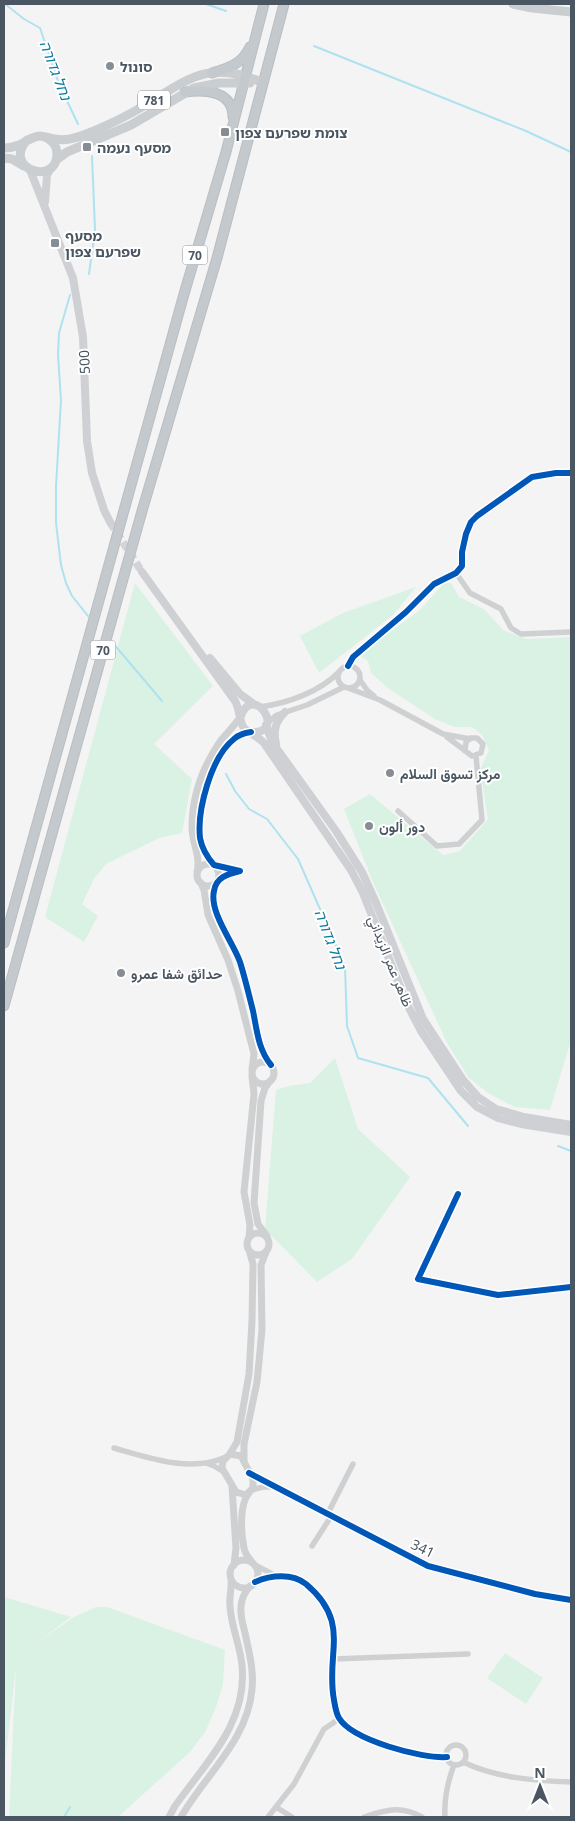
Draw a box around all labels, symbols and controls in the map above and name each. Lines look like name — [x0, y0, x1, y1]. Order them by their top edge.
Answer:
water label: נחל גדורה — [35, 37, 77, 104]
place label: סונול — [120, 57, 152, 76]
marker: סונול — [104, 60, 116, 72]
road number: 781 — [138, 90, 170, 110]
place label: צומת שפרעם צפון — [235, 123, 348, 142]
marker: צומת שפרעם צפון — [219, 126, 231, 138]
place label: מסעף נעמה — [97, 138, 171, 157]
marker: מסעף נעמה — [81, 141, 93, 153]
place label: מסעף שפרעם צפון — [65, 226, 141, 261]
marker: מסעף שפרעם צפון — [49, 237, 61, 249]
road number: 70 — [182, 246, 208, 264]
street label: 500 — [74, 350, 94, 374]
road number: 70 — [90, 640, 116, 660]
place label: مركز تسوق السلام — [400, 764, 501, 783]
marker: مركز تسوق السلام — [384, 767, 396, 779]
place label: دور ألون — [379, 817, 425, 836]
marker: دور ألون — [363, 820, 375, 832]
water label: נחל גדורה — [310, 906, 352, 973]
street label: ظاهر عمر الزيداني — [361, 913, 418, 1011]
place label: حدائق شفا عمرو — [131, 964, 223, 983]
marker: حدائق شفا عمرو — [115, 967, 127, 979]
street label: 341 — [408, 1534, 438, 1562]
north arrow — [515, 1761, 565, 1811]
text: N — [534, 1763, 546, 1782]

